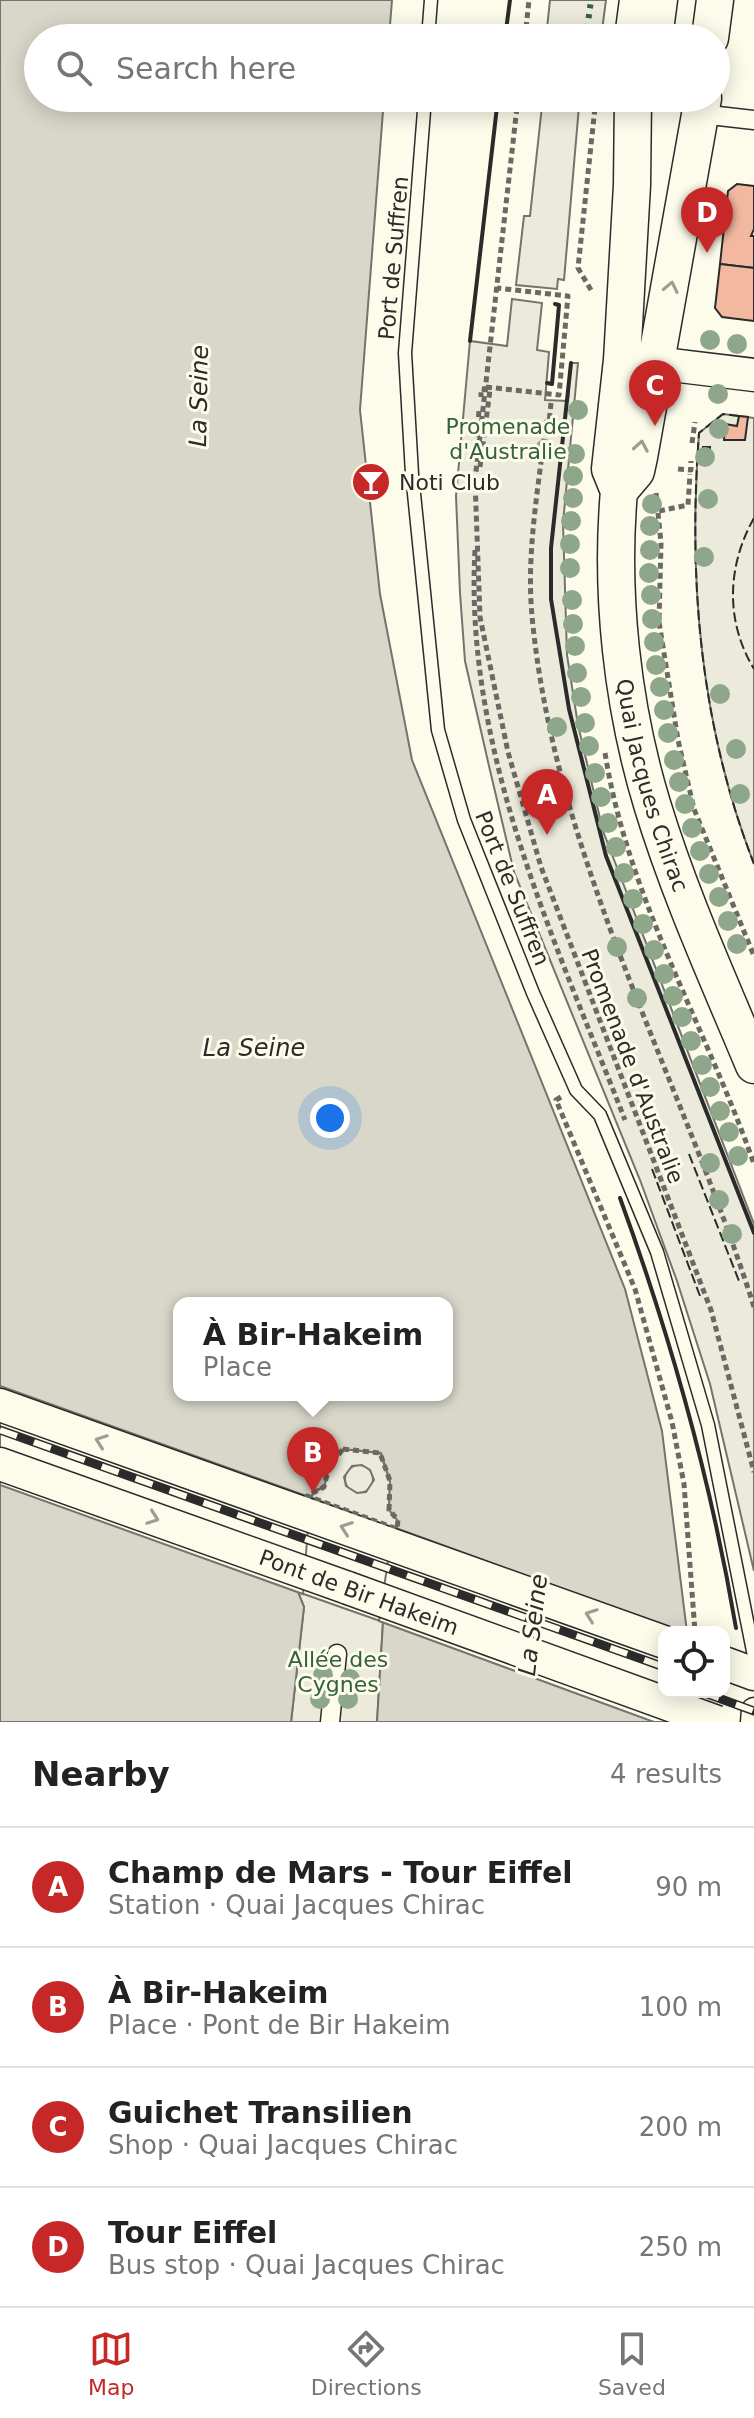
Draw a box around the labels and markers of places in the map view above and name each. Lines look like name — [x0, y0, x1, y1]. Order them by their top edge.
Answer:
pin: D — [681, 187, 733, 253]
pin: C — [629, 360, 681, 426]
bar icon: Noti Club — [350, 461, 392, 503]
place label: Noti Club — [399, 470, 500, 495]
pin: A — [521, 769, 573, 835]
pin: B — [287, 1427, 339, 1493]

